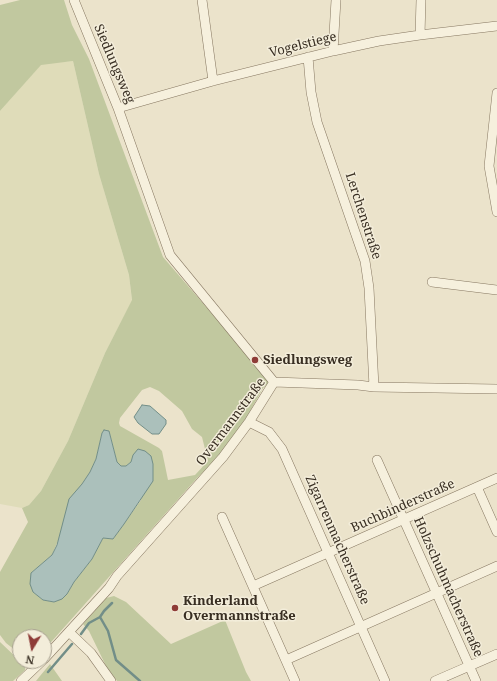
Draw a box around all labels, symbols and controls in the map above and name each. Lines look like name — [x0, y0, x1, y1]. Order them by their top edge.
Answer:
street label: Siedlungsweg — [90, 22, 138, 106]
street label: Vogelstiege — [268, 29, 338, 61]
street label: Lerchenstraße — [342, 171, 384, 261]
place label: Siedlungsweg — [263, 352, 352, 368]
marker: Siedlungsweg — [250, 355, 260, 365]
street label: Overmannstraße — [193, 375, 269, 469]
street label: Zigarrenmacherstraße — [301, 473, 373, 607]
street label: Buchbinderstraße — [349, 476, 457, 536]
street label: Holzschuhmacherstraße — [410, 514, 486, 660]
place label: Kinderland Overmannstraße — [183, 593, 296, 624]
marker: Kinderland Overmannstraße — [170, 603, 180, 613]
north arrow — [12, 629, 52, 669]
text: N — [24, 652, 36, 668]

